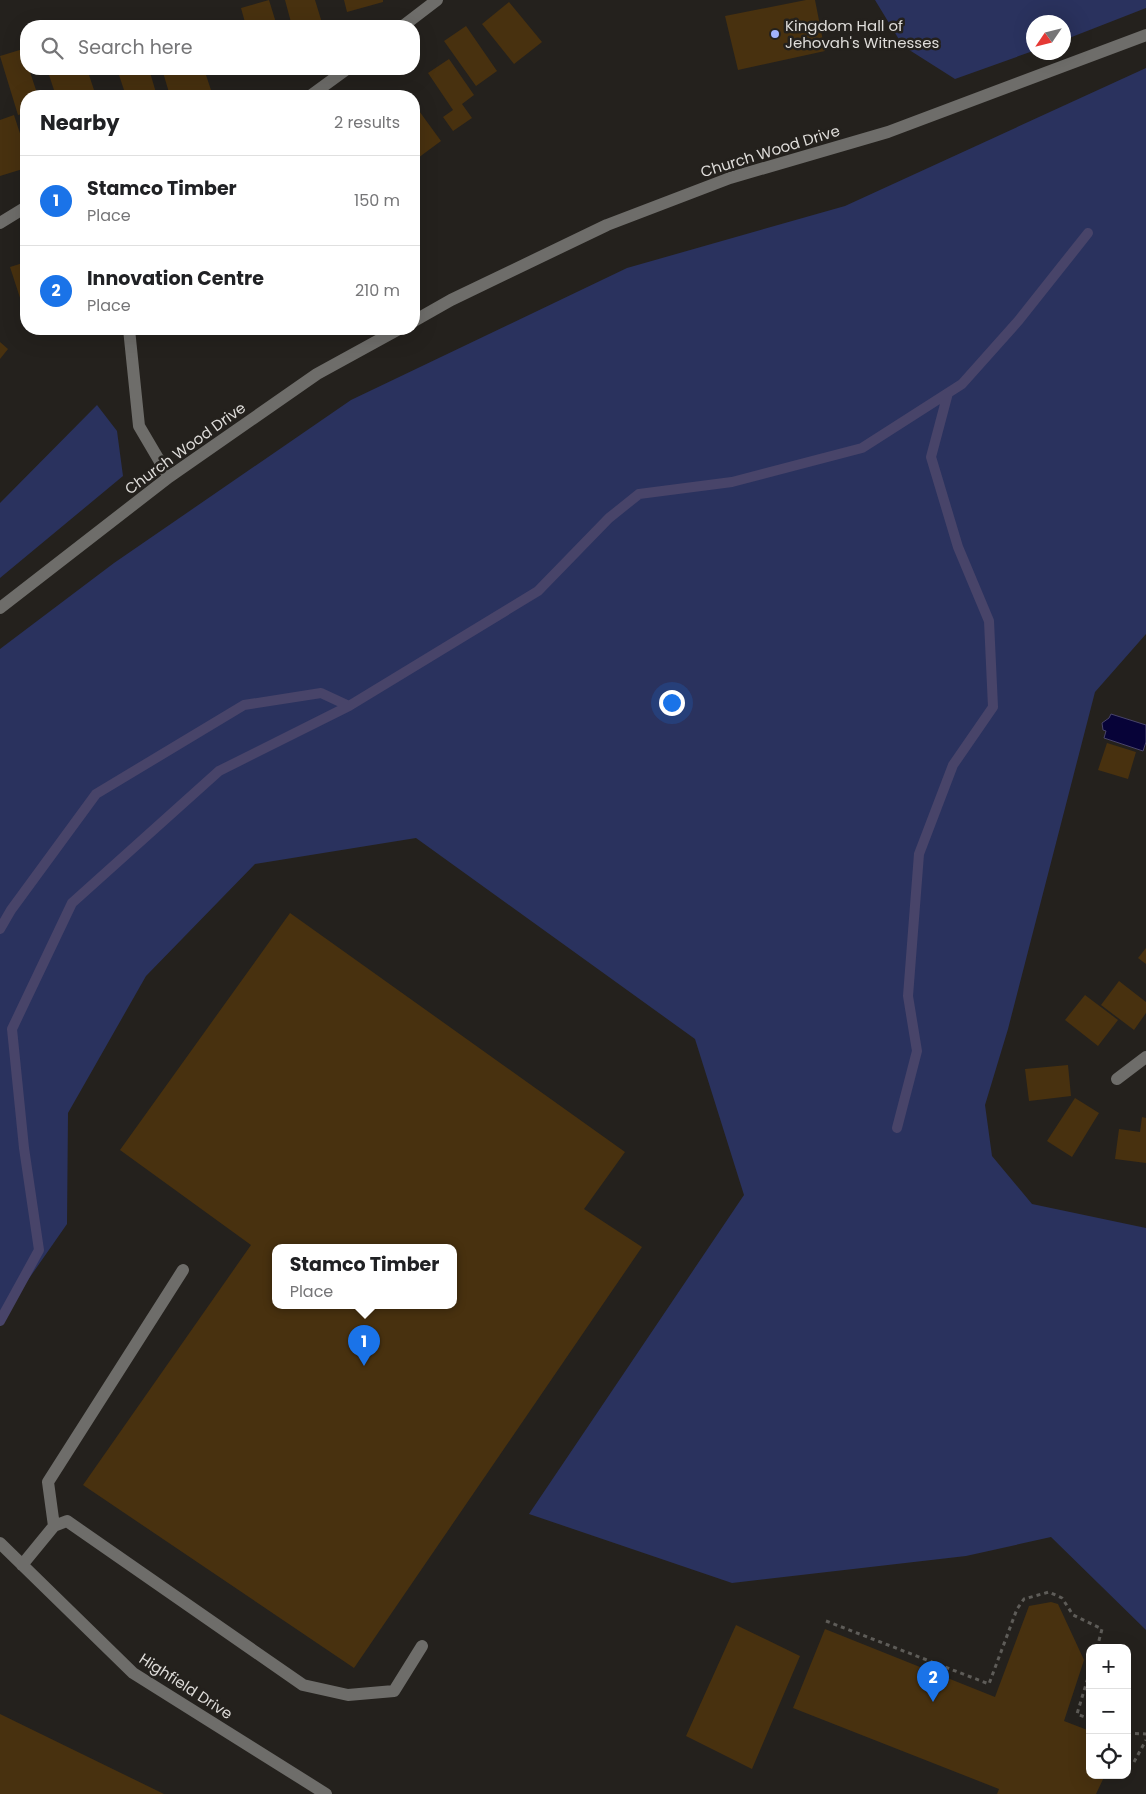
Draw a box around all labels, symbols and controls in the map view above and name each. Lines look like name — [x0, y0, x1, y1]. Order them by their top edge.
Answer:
place label: Kingdom Hall of Jehovah's Witnesses — [785, 15, 939, 53]
north arrow — [1026, 15, 1071, 60]
search box — [20, 20, 420, 75]
marker: Kingdom Hall of Jehovah's Witnesses — [769, 28, 781, 40]
icon: search — [38, 34, 66, 62]
text: Search here — [78, 34, 192, 61]
text: Nearby — [40, 108, 120, 137]
text: 2 results — [334, 111, 400, 134]
street label: Church Wood Drive — [698, 120, 842, 182]
text: Stamco Timber — [87, 175, 237, 202]
text: 1 — [53, 189, 59, 212]
text: 150 m — [354, 189, 400, 212]
text: Place — [87, 204, 131, 227]
text: Innovation Centre — [87, 265, 264, 292]
text: 2 — [51, 279, 61, 302]
text: 210 m — [355, 279, 400, 302]
text: Place — [87, 294, 131, 317]
street label: Church Wood Drive — [120, 397, 250, 499]
your location — [659, 690, 685, 716]
popup — [272, 1244, 457, 1309]
text: Stamco Timber — [290, 1251, 439, 1278]
text: Place — [290, 1280, 333, 1303]
pin: 1 — [348, 1325, 380, 1366]
map controls — [1086, 1644, 1131, 1779]
button: + — [1086, 1644, 1131, 1689]
street label: Highfield Drive — [135, 1648, 237, 1724]
pin: 2 — [917, 1661, 949, 1702]
button: − — [1086, 1689, 1131, 1734]
button: locate — [1086, 1734, 1131, 1779]

